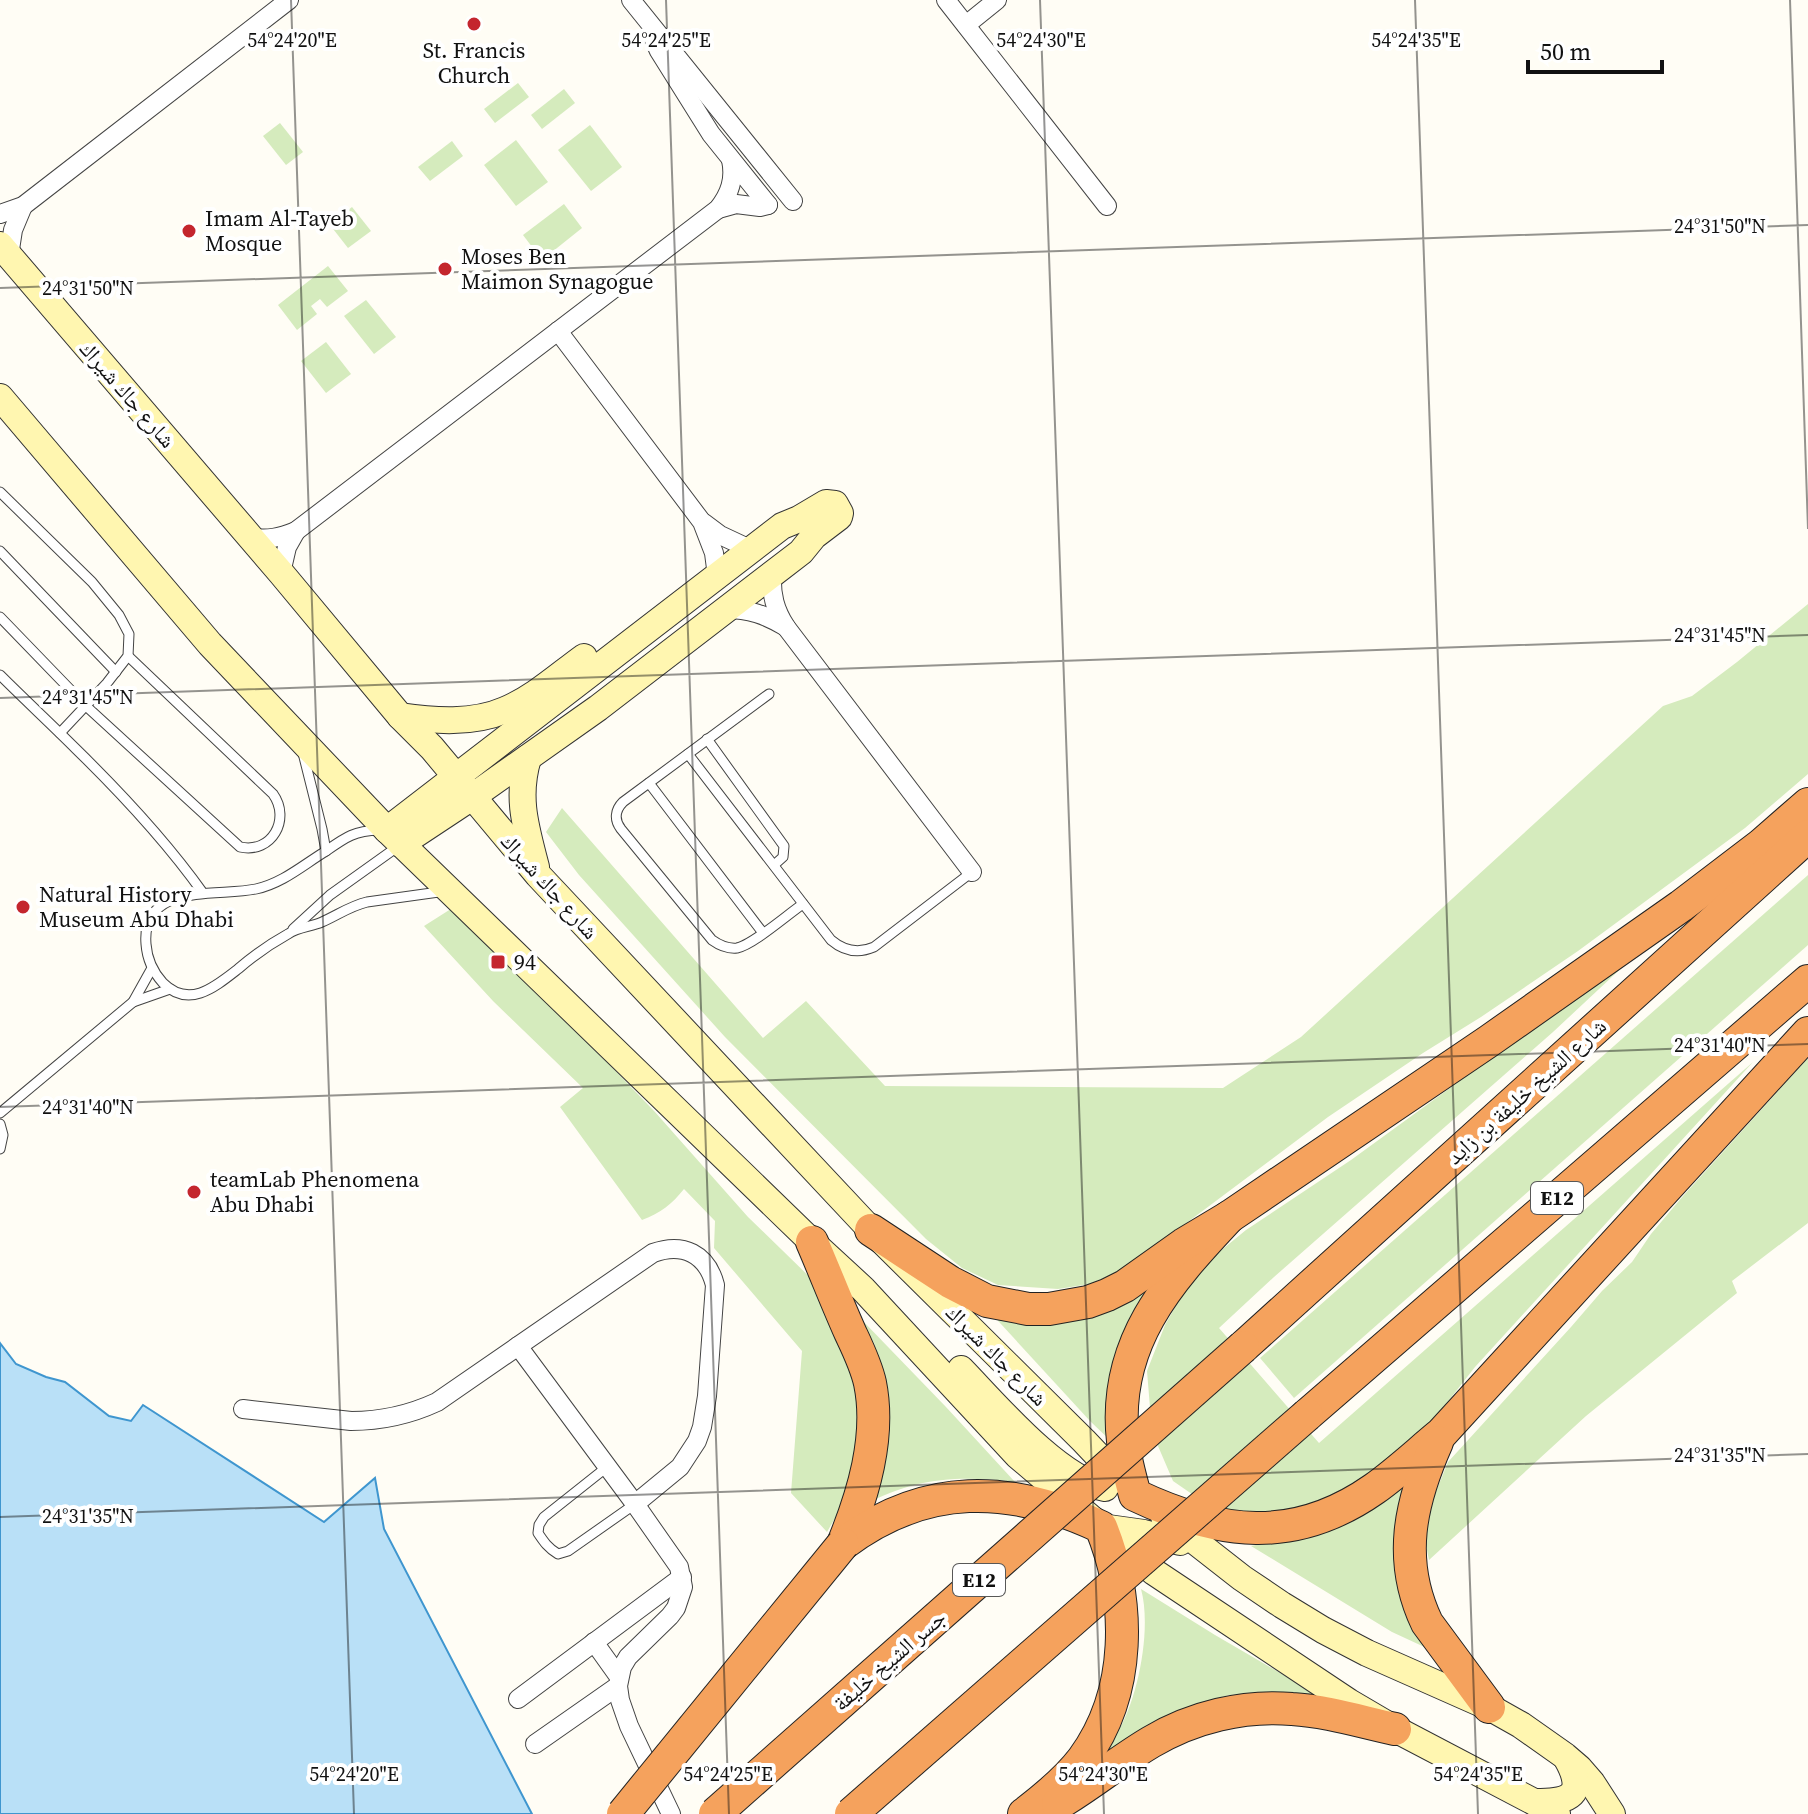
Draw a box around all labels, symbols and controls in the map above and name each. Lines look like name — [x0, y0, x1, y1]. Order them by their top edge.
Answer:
marker: St. Francis Church — [465, 15, 483, 33]
scale bar — [1528, 24, 1662, 74]
text: 54°24'20"E — [247, 26, 337, 54]
text: 54°24'25"E — [621, 26, 711, 54]
text: 54°24'30"E — [996, 26, 1086, 54]
text: 54°24'35"E — [1371, 26, 1461, 54]
place label: St. Francis Church — [423, 35, 525, 90]
text: 50 m — [1540, 35, 1591, 68]
place label: Imam Al-Tayeb Mosque — [205, 203, 354, 258]
text: 24°31'50"N — [1674, 212, 1766, 240]
marker: Imam Al-Tayeb Mosque — [180, 222, 198, 240]
place label: Moses Ben Maimon Synagogue — [461, 241, 653, 296]
marker: Moses Ben Maimon Synagogue — [436, 260, 454, 278]
text: 24°31'50"N — [42, 274, 134, 302]
street label: شارع جاك شيراك — [73, 334, 183, 454]
text: 24°31'45"N — [1674, 621, 1766, 649]
text: 24°31'45"N — [42, 683, 134, 711]
street label: شارع جاك شيراك — [494, 827, 606, 945]
place label: Natural History Museum Abu Dhabi — [39, 879, 234, 934]
marker: Natural History Museum Abu Dhabi — [14, 898, 32, 916]
place label: 94 — [514, 947, 536, 977]
marker: 94 — [489, 953, 507, 971]
street label: شارع الشيخ خليفة بن زايد — [1440, 1011, 1612, 1171]
text: 24°31'40"N — [1674, 1031, 1766, 1059]
text: 24°31'40"N — [42, 1093, 134, 1121]
place label: teamLab Phenomena Abu Dhabi — [210, 1164, 420, 1219]
road number: E12 — [1531, 1182, 1583, 1214]
marker: teamLab Phenomena Abu Dhabi — [185, 1183, 203, 1201]
street label: شارع جاك شيراك — [939, 1297, 1055, 1413]
text: 24°31'35"N — [1674, 1441, 1766, 1469]
text: 24°31'35"N — [42, 1502, 134, 1530]
road number: E12 — [953, 1564, 1005, 1596]
street label: جسر الشيخ خليفة — [826, 1603, 952, 1717]
text: 54°24'20"E — [309, 1760, 399, 1788]
text: 54°24'25"E — [683, 1760, 773, 1788]
text: 54°24'30"E — [1058, 1760, 1148, 1788]
text: 54°24'35"E — [1433, 1760, 1523, 1788]

